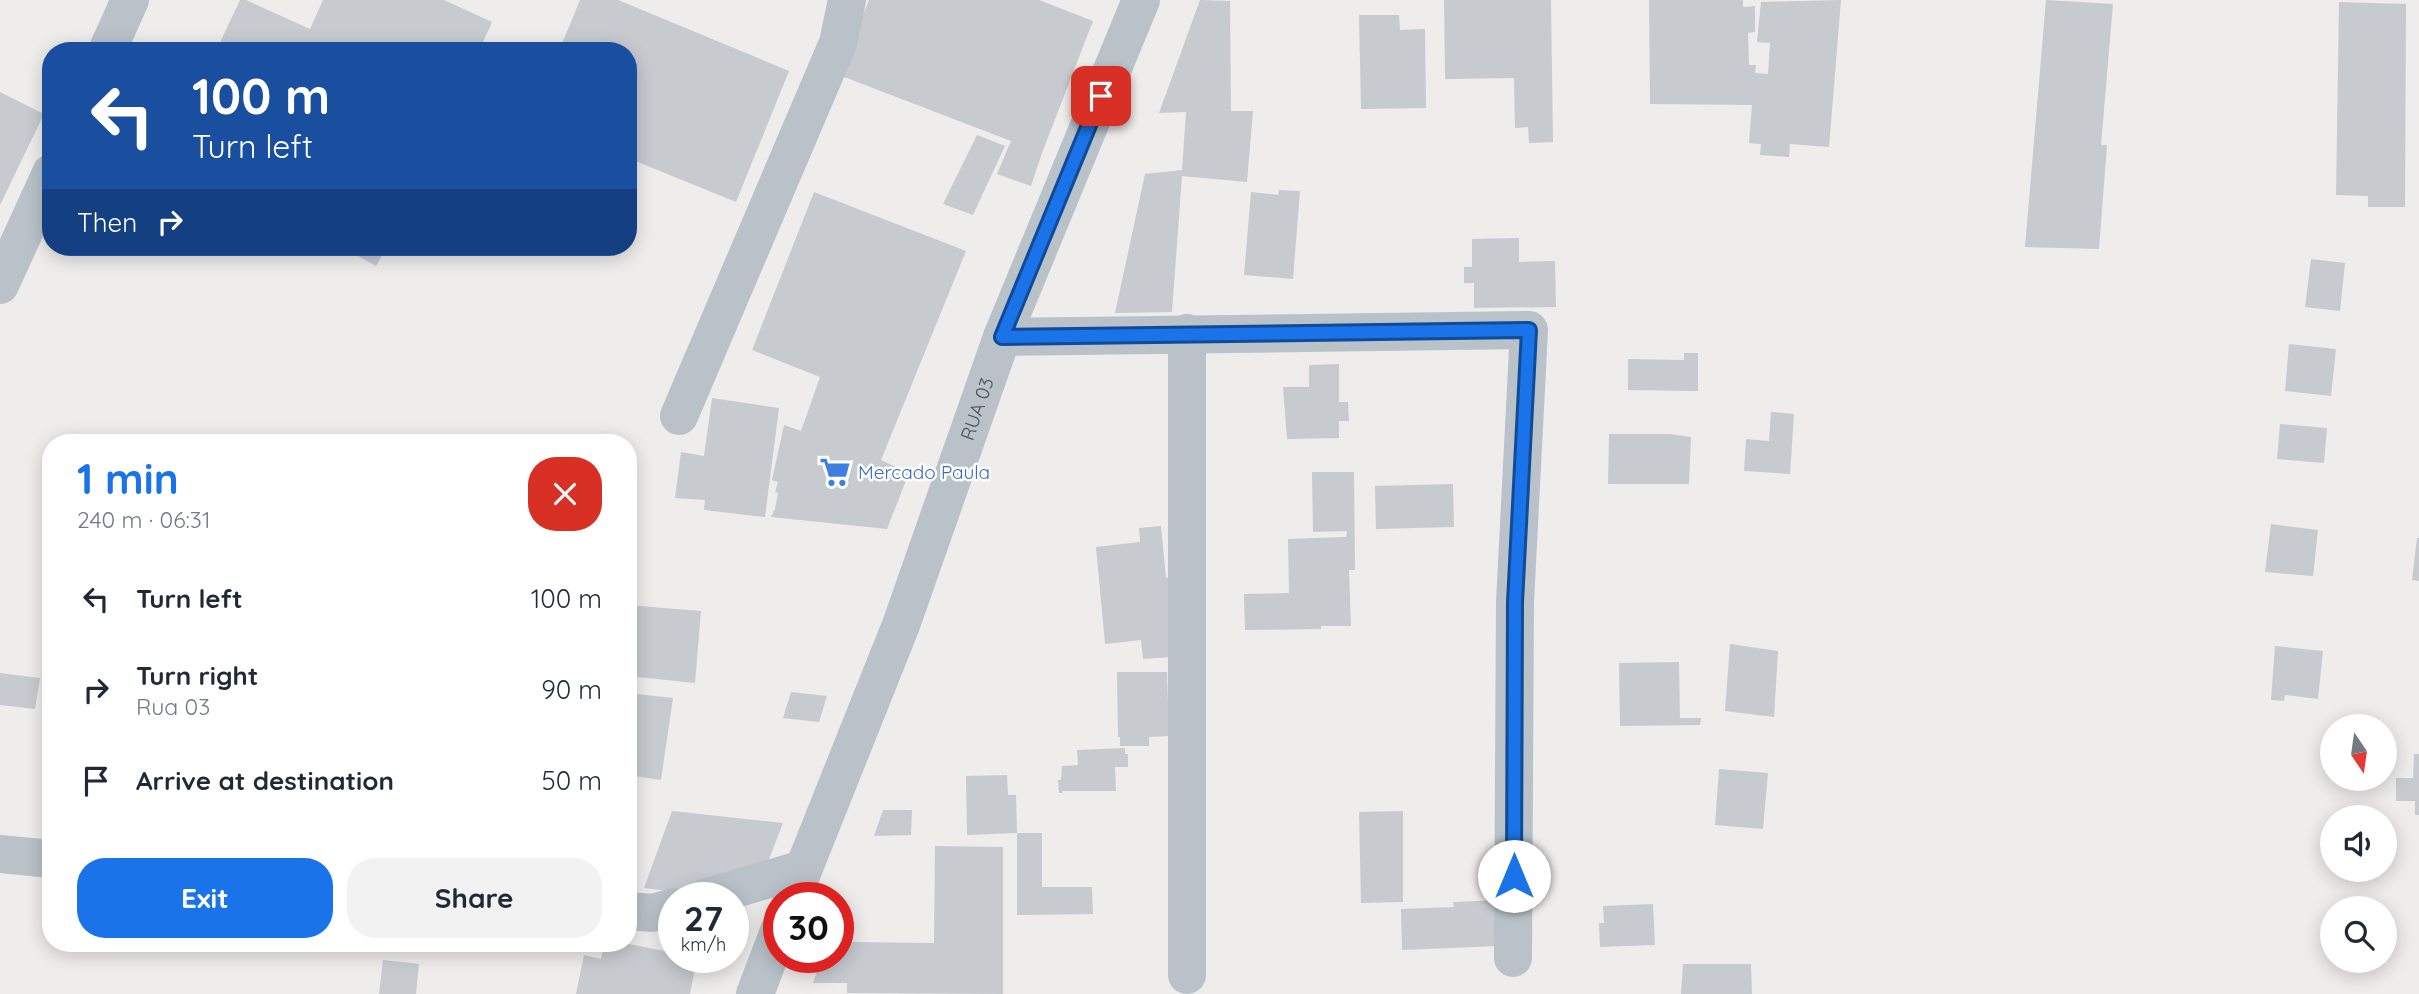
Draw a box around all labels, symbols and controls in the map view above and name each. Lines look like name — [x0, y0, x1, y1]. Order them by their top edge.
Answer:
text: 100 m — [192, 65, 330, 126]
pin — [1071, 66, 1131, 126]
icon: left — [77, 70, 168, 161]
icon: arrive — [1082, 77, 1120, 115]
text: Turn left — [192, 126, 313, 166]
icon: right — [151, 203, 189, 241]
text: Then — [77, 206, 137, 239]
street label: RUA 03 — [955, 374, 999, 443]
text: 1 min — [77, 452, 179, 505]
supermarket icon: Mercado Paula — [818, 455, 852, 489]
button: close — [528, 457, 602, 531]
place label: Mercado Paula — [858, 460, 990, 484]
text: 240 m · 06:31 — [77, 505, 210, 534]
icon: left — [77, 580, 115, 618]
text: Turn left — [136, 582, 243, 615]
text: 100 m — [531, 582, 602, 615]
text: Turn right — [136, 659, 258, 692]
icon: right — [77, 671, 115, 709]
text: 90 m — [541, 673, 602, 706]
text: Rua 03 — [136, 692, 210, 721]
north arrow — [2320, 714, 2398, 791]
map controls — [2320, 714, 2397, 973]
icon: arrive — [77, 762, 115, 800]
text: Arrive at destination — [136, 764, 394, 797]
text: 50 m — [542, 764, 602, 797]
button: sound — [2320, 805, 2397, 882]
position arrow — [1477, 839, 1551, 913]
button: Exit — [77, 858, 333, 938]
button: Share — [347, 858, 602, 938]
speed limit sign: 30 — [763, 882, 854, 973]
text: 27 — [684, 896, 723, 940]
button: search — [2320, 896, 2397, 973]
text: km/h — [681, 933, 726, 956]

